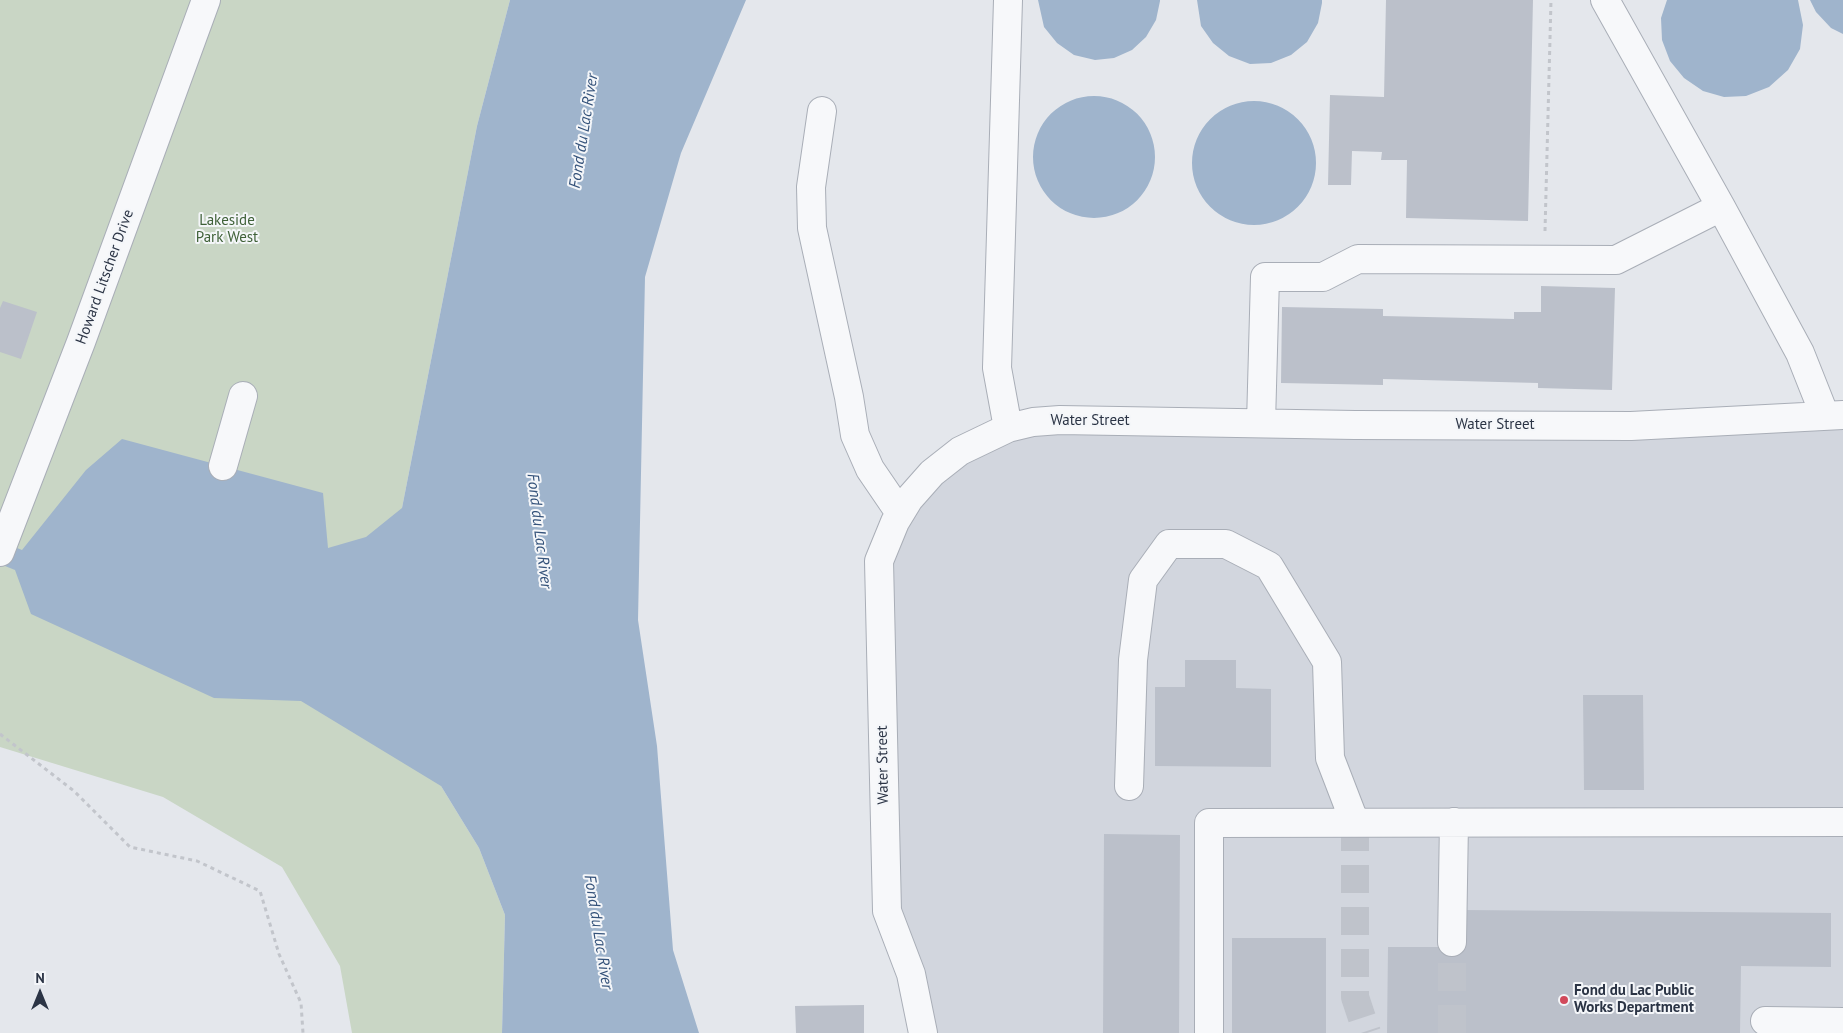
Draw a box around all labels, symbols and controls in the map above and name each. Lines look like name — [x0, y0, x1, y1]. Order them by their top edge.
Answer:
water label: Fond du Lac River — [565, 72, 603, 190]
street label: Howard Litscher Drive — [72, 207, 138, 347]
park label: Lakeside Park West — [196, 212, 258, 247]
street label: Water Street — [1050, 412, 1130, 430]
street label: Water Street — [1455, 416, 1535, 434]
water label: Fond du Lac River — [522, 472, 556, 590]
street label: Water Street — [873, 725, 893, 805]
water label: Fond du Lac River — [579, 873, 617, 991]
north arrow — [15, 968, 65, 1018]
text: N — [35, 969, 45, 987]
place label: Fond du Lac Public Works Department — [1574, 982, 1694, 1017]
marker: Fond du Lac Public Works Department — [1558, 994, 1570, 1006]

